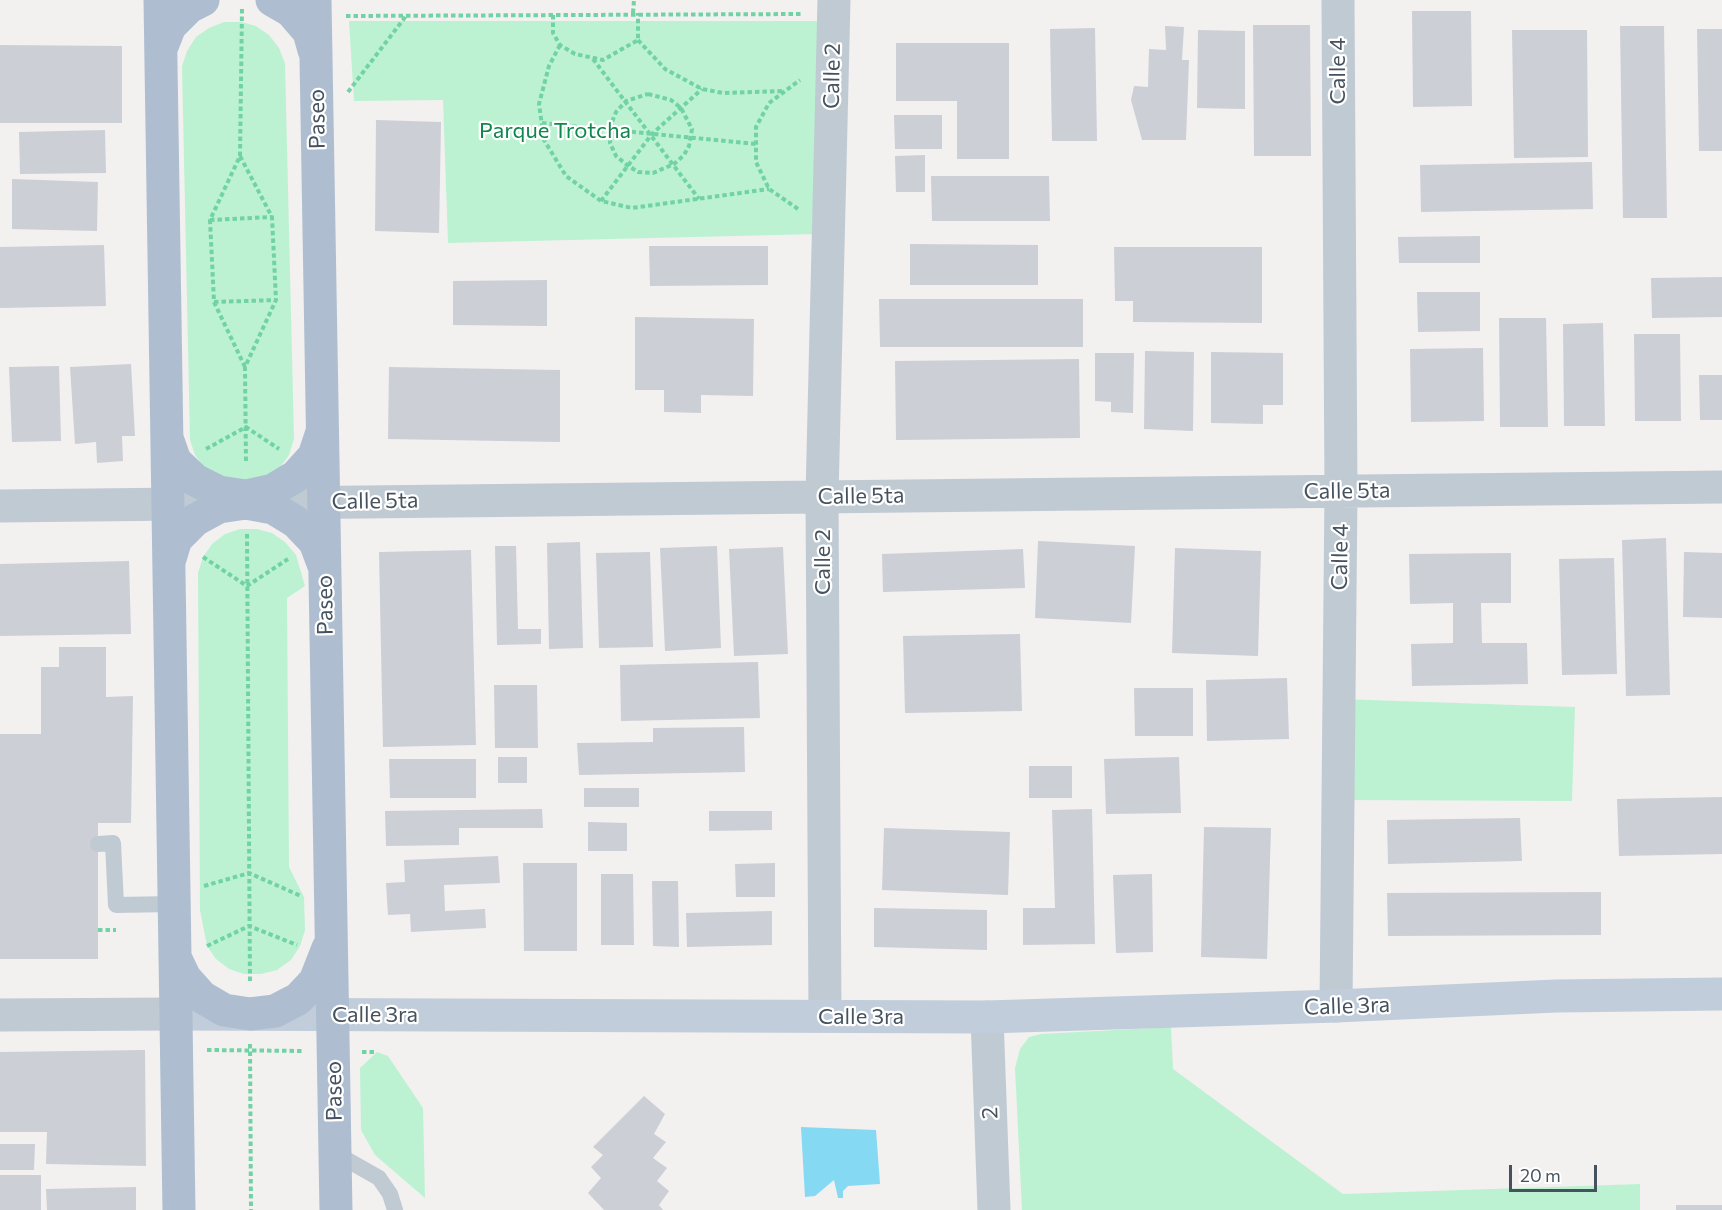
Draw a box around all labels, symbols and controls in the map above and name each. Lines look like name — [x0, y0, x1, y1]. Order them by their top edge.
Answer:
street label: Calle 4 — [1325, 38, 1351, 104]
street label: Calle 2 — [818, 43, 846, 109]
street label: Paseo — [303, 89, 331, 149]
park label: Parque Trotcha — [479, 118, 631, 144]
street label: Calle 5ta — [1303, 477, 1391, 505]
street label: Calle 5ta — [817, 482, 905, 510]
street label: Calle 5ta — [331, 487, 419, 515]
street label: Calle 4 — [1326, 523, 1354, 591]
street label: Calle 2 — [810, 529, 836, 595]
street label: Paseo — [311, 575, 339, 635]
street label: Calle 3ra — [1303, 991, 1391, 1021]
street label: Calle 3ra — [332, 1002, 418, 1028]
street label: Calle 3ra — [818, 1004, 904, 1030]
street label: Paseo — [320, 1061, 348, 1121]
street label: 2 — [977, 1106, 1003, 1120]
scale bar — [1512, 1153, 1600, 1191]
text: 20 m — [1520, 1164, 1561, 1186]

